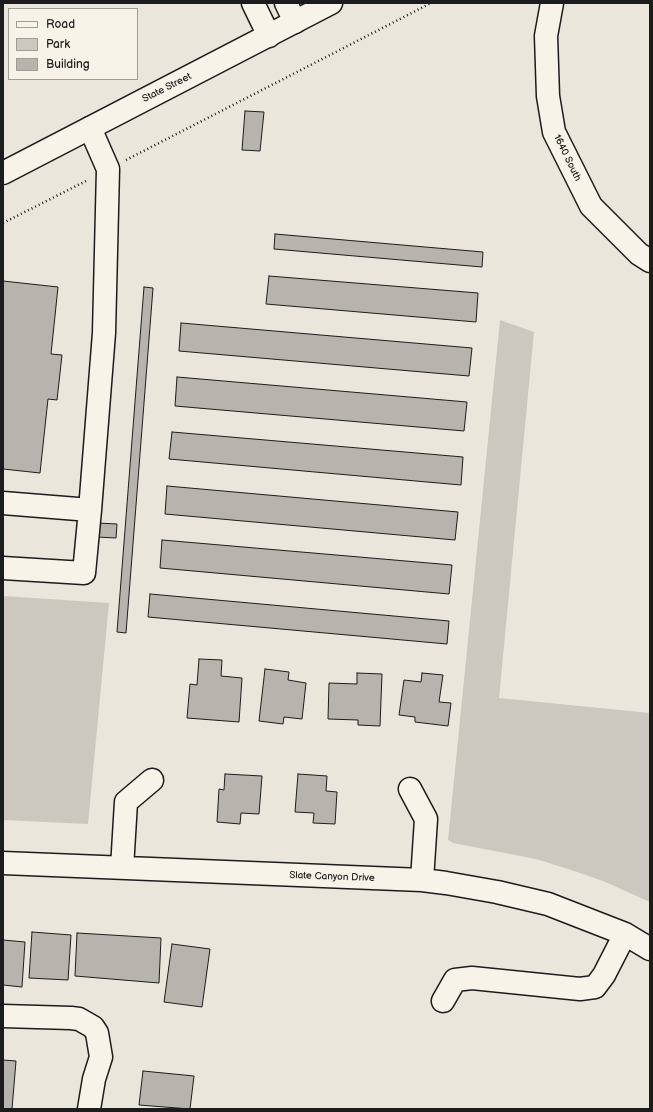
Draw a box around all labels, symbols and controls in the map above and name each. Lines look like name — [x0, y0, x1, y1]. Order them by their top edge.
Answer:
legend — [8, 8, 138, 80]
text: Road — [46, 17, 75, 32]
text: Park — [46, 37, 70, 52]
text: Building — [46, 57, 90, 72]
street label: State Street — [141, 71, 193, 105]
street label: 1640 South — [551, 133, 583, 183]
street label: Slate Canyon Drive — [289, 870, 375, 884]

